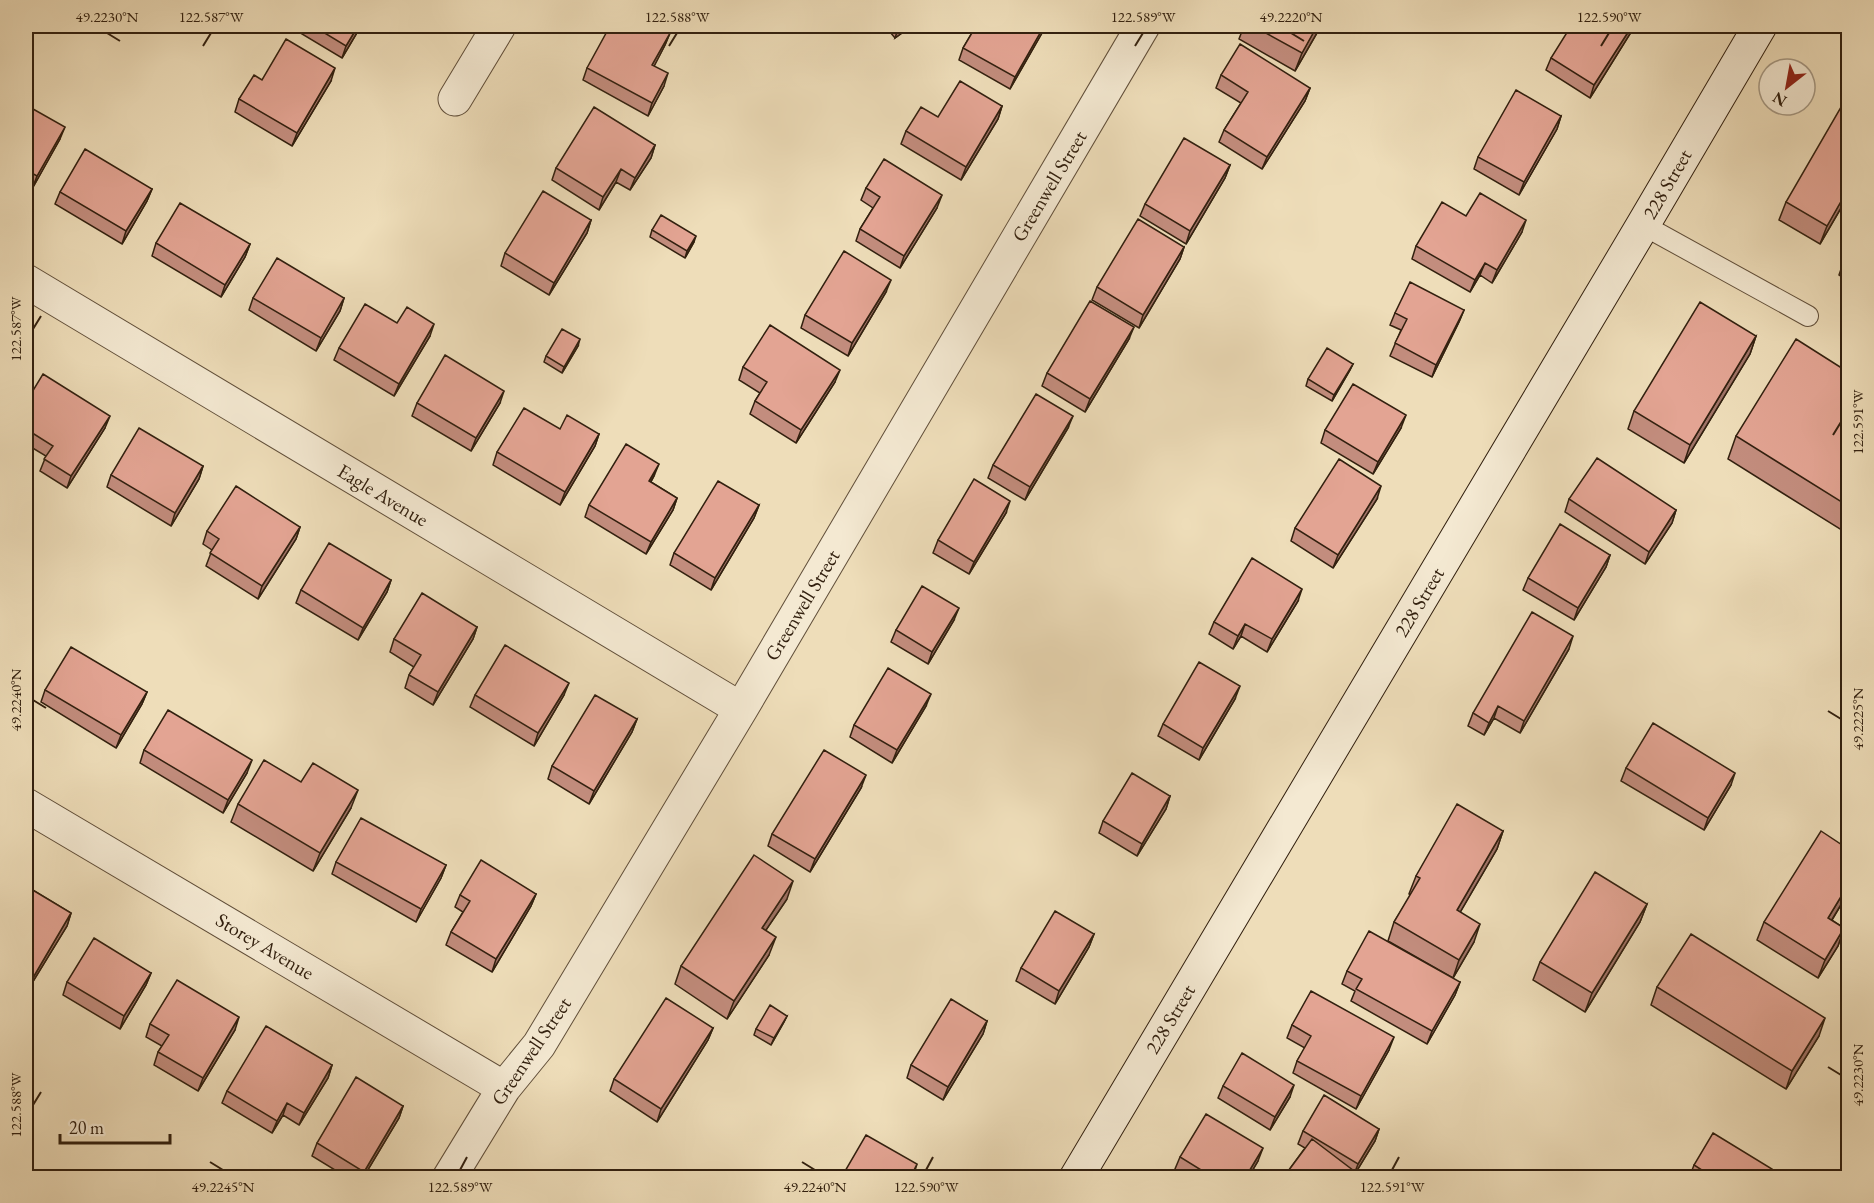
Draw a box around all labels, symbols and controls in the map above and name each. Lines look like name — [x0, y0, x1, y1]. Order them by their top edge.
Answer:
text: 49.2230°N — [76, 7, 139, 26]
text: 122.587°W — [179, 7, 244, 26]
text: 122.588°W — [645, 7, 710, 26]
text: 122.589°W — [1111, 7, 1176, 26]
text: 49.2220°N — [1260, 7, 1323, 26]
text: 122.590°W — [1577, 7, 1642, 26]
north arrow — [1757, 57, 1817, 117]
text: N — [1769, 87, 1790, 112]
street label: Greenwell Street — [1006, 125, 1093, 246]
street label: 228 Street — [1637, 144, 1698, 224]
text: 122.587°W — [6, 296, 25, 361]
text: 122.591°W — [1848, 389, 1867, 454]
street label: Eagle Avenue — [333, 458, 433, 532]
street label: Greenwell Street — [759, 544, 846, 665]
street label: 228 Street — [1388, 562, 1450, 642]
text: 49.2240°N — [6, 668, 25, 731]
text: 49.2225°N — [1848, 687, 1867, 750]
street label: Storey Avenue — [211, 906, 319, 986]
street label: 228 Street — [1139, 979, 1201, 1059]
street label: Greenwell Street — [485, 991, 577, 1110]
text: 49.2230°N — [1848, 1043, 1867, 1106]
text: 122.588°W — [6, 1072, 25, 1137]
scale bar — [60, 1107, 170, 1145]
text: 20 m — [69, 1116, 104, 1139]
text: 49.2245°N — [192, 1177, 255, 1196]
text: 122.589°W — [428, 1177, 493, 1196]
text: 49.2240°N — [784, 1177, 847, 1196]
text: 122.590°W — [894, 1177, 959, 1196]
text: 122.591°W — [1360, 1177, 1425, 1196]

